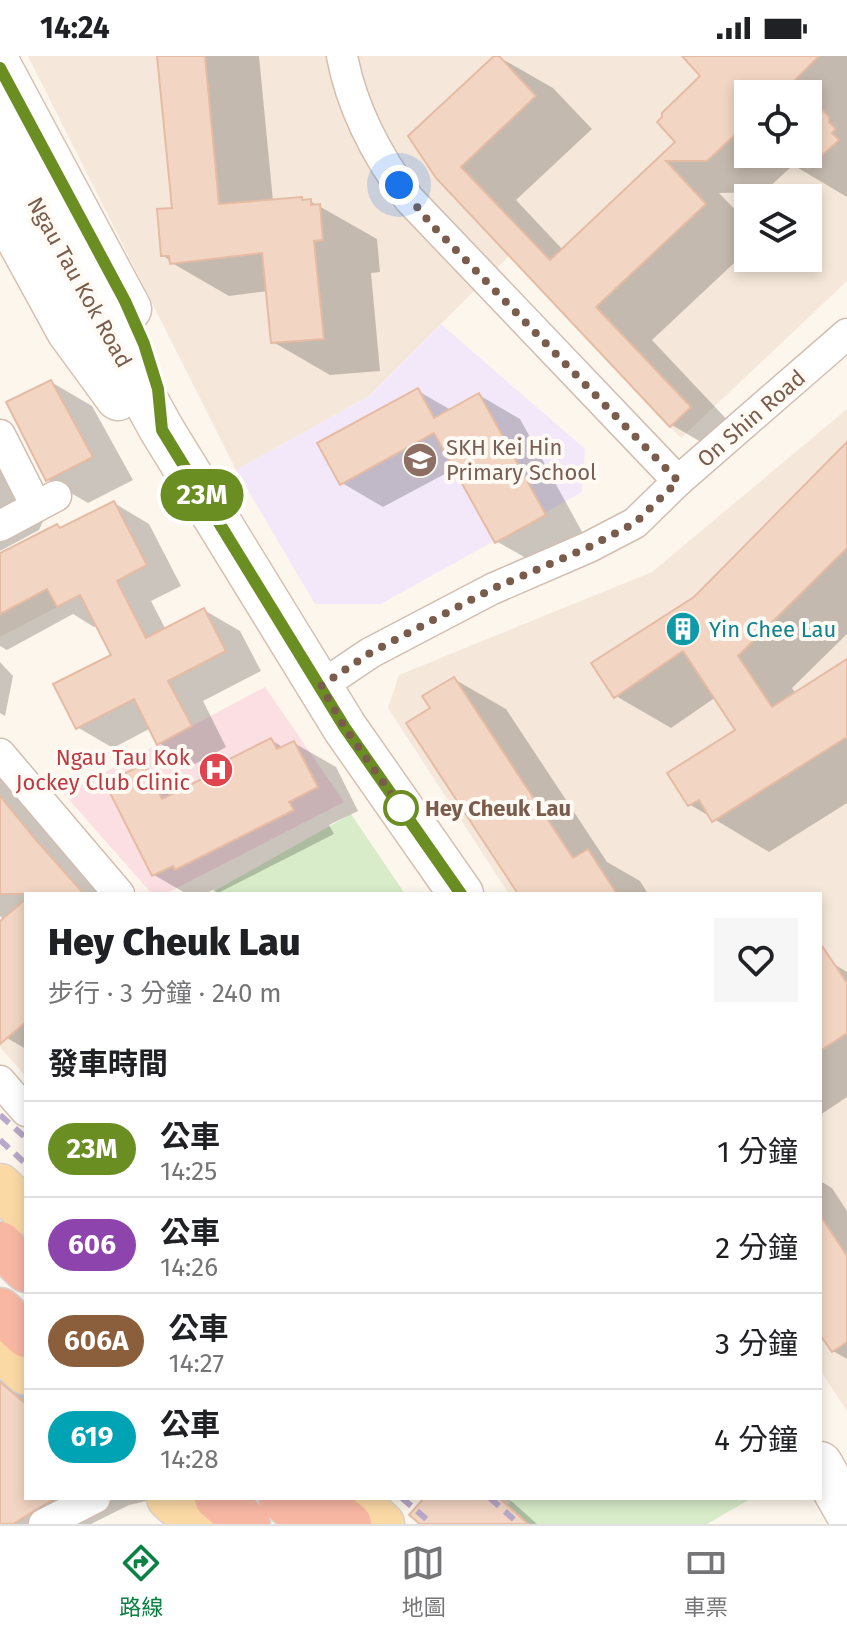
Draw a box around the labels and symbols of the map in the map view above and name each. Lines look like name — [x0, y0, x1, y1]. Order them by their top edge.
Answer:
your location — [379, 165, 419, 205]
street label: Ngau Tau Kok Road — [21, 192, 138, 372]
street label: On Shin Road — [692, 364, 811, 473]
place label: SKH Kei Hin Primary School — [446, 434, 597, 486]
school or university icon: SKH Kei Hin Primary School — [401, 441, 439, 479]
line badge: 23M — [156, 469, 248, 521]
building icon: Yin Chee Lau — [664, 610, 702, 648]
place label: Yin Chee Lau — [709, 616, 836, 643]
place label: Ngau Tau Kok Jockey Club Clinic — [16, 744, 191, 796]
hospital icon: Ngau Tau Kok Jockey Club Clinic — [197, 751, 235, 789]
marker: Hey Cheuk Lau — [384, 791, 418, 825]
place label: Hey Cheuk Lau — [425, 795, 571, 822]

